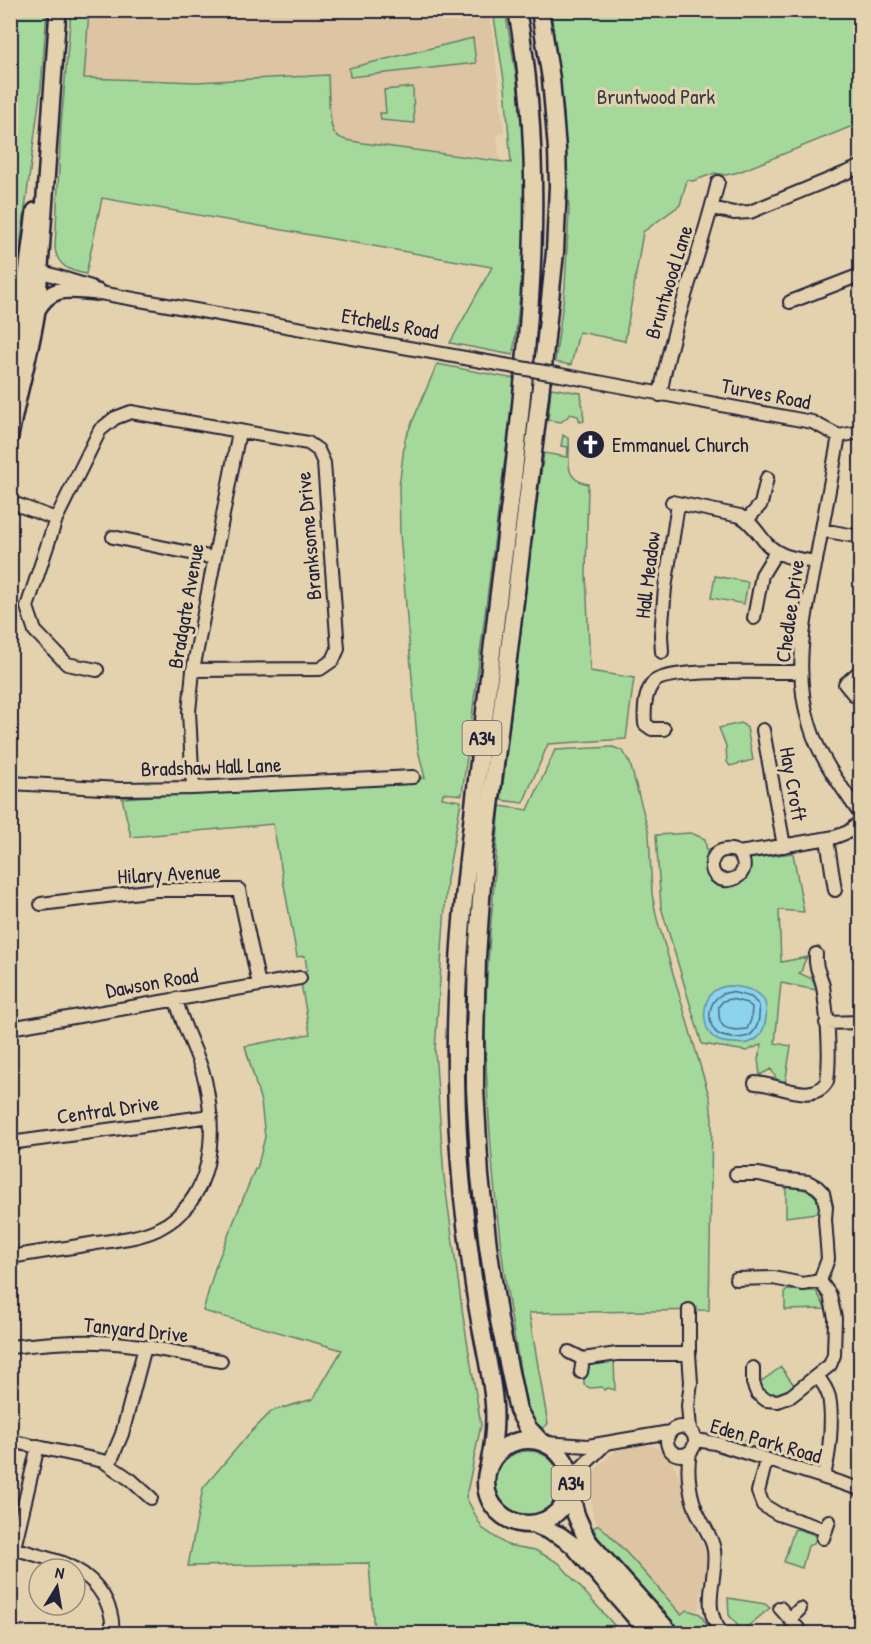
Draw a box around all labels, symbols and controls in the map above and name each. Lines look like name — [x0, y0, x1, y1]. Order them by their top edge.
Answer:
park label: Bruntwood Park — [597, 82, 716, 111]
street label: Bruntwood Lane — [637, 221, 700, 342]
street label: Etchells Road — [339, 301, 441, 346]
street label: Turves Road — [719, 371, 813, 416]
church icon: Emmanuel Church — [575, 429, 607, 461]
place label: Emmanuel Church — [612, 430, 749, 459]
street label: Branksome Drive — [288, 471, 329, 601]
street label: Hall Meadow — [628, 530, 667, 620]
street label: Bradgate Avenue — [160, 541, 211, 671]
street label: Chedlee Drive — [768, 558, 811, 664]
road number: A34 — [462, 721, 502, 755]
street label: Hay Croft — [773, 745, 814, 824]
street label: Bradshaw Hall Lane — [140, 750, 282, 783]
street label: Hilary Avenue — [117, 856, 221, 891]
street label: Dawson Road — [103, 960, 200, 1005]
street label: Central Drive — [55, 1088, 161, 1131]
street label: Tanyard Drive — [82, 1310, 190, 1349]
street label: Eden Park Road — [707, 1411, 825, 1470]
road number: A34 — [552, 1466, 590, 1500]
north arrow — [27, 1557, 87, 1617]
text: N — [54, 1561, 67, 1584]

